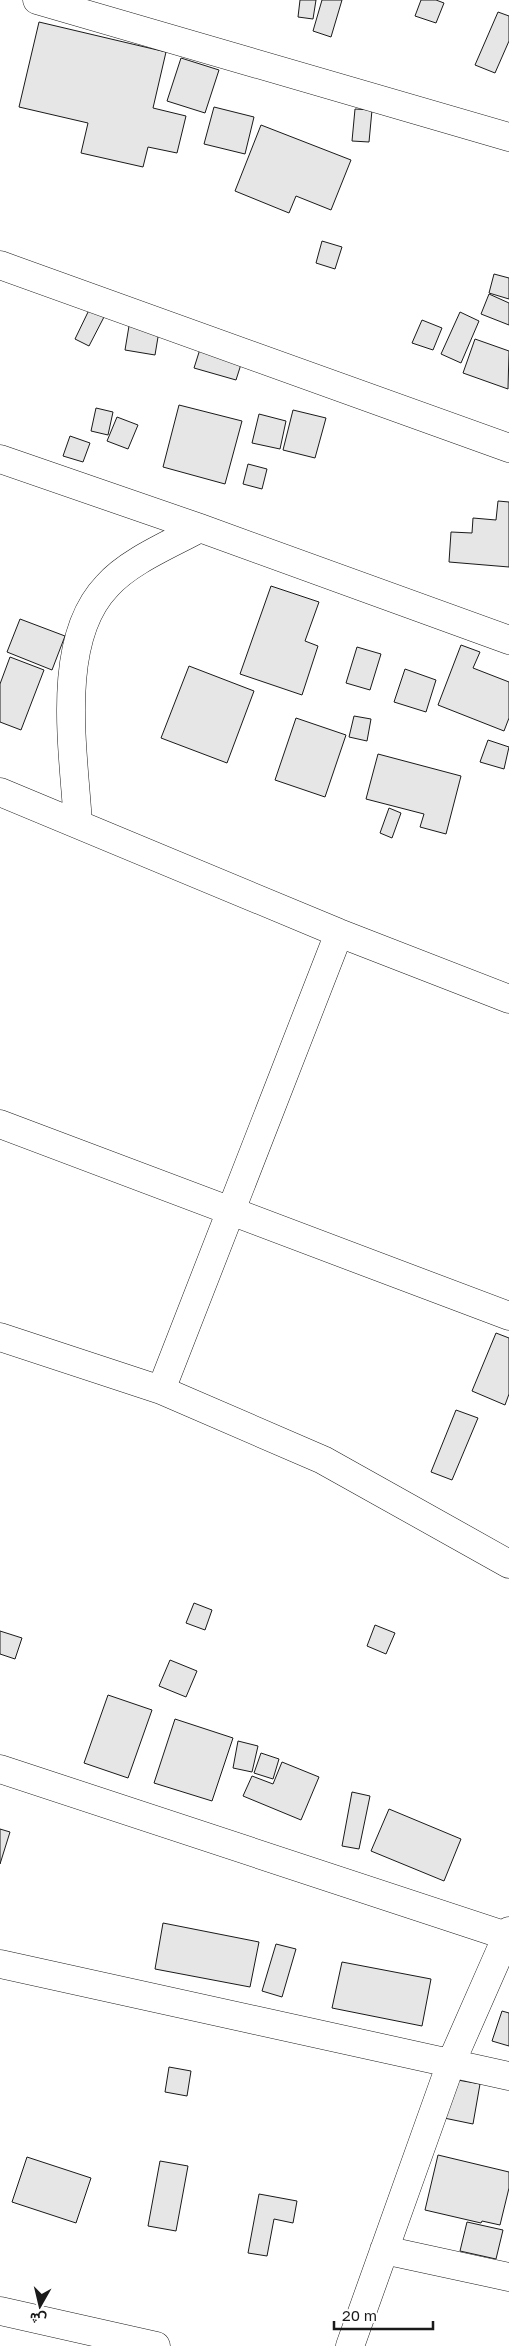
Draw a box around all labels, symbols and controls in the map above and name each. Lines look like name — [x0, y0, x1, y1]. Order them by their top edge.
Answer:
north arrow — [15, 2281, 65, 2331]
scale bar — [334, 2298, 433, 2330]
text: 20 m — [342, 2306, 377, 2324]
text: ش — [28, 2309, 48, 2329]

